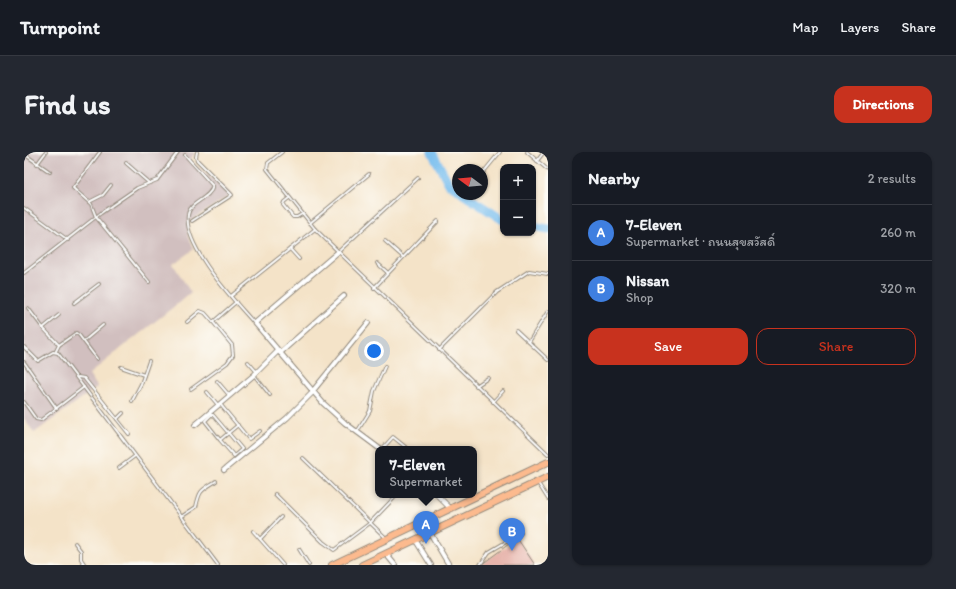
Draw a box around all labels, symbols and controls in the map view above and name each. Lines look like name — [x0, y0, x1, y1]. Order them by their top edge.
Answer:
text: Turnpoint — [20, 16, 100, 39]
text: Map — [793, 19, 818, 36]
text: Layers — [840, 19, 879, 36]
text: Share — [901, 19, 936, 36]
button: Directions — [834, 86, 932, 123]
text: Find us — [24, 87, 111, 121]
north arrow — [452, 164, 488, 200]
map controls — [500, 164, 536, 236]
button: + — [500, 164, 536, 200]
text: Nearby — [588, 168, 640, 188]
text: 2 results — [868, 171, 916, 186]
button: − — [500, 200, 536, 236]
text: 7-Eleven — [626, 216, 682, 234]
text: A — [597, 225, 605, 240]
text: 260 m — [880, 225, 916, 240]
text: Supermarket · ถนนสุขสวัสดิ์ — [626, 234, 775, 249]
text: Nissan — [626, 272, 669, 290]
text: B — [597, 281, 605, 296]
text: 320 m — [880, 281, 916, 296]
text: Shop — [626, 290, 653, 305]
button: Save — [588, 328, 748, 365]
button: Share — [756, 328, 916, 365]
your location — [364, 341, 384, 361]
popup — [375, 446, 477, 498]
text: 7-Eleven — [389, 456, 445, 474]
text: Supermarket — [389, 474, 463, 489]
pin: A — [413, 511, 439, 544]
pin: B — [499, 518, 525, 551]

